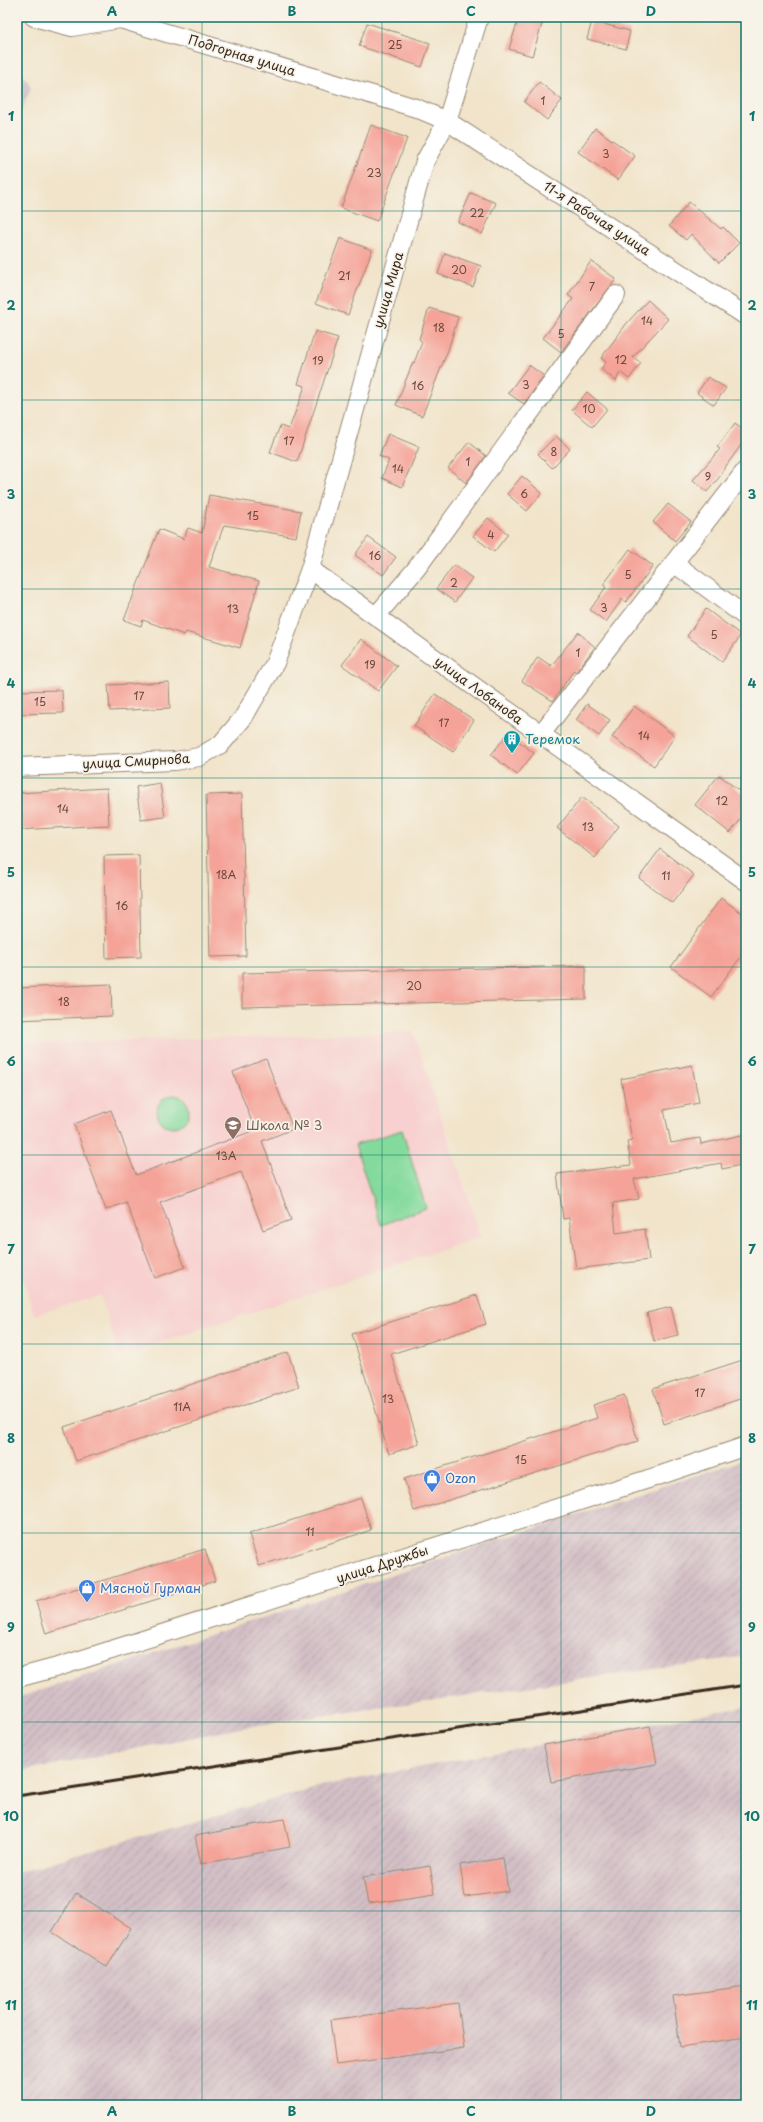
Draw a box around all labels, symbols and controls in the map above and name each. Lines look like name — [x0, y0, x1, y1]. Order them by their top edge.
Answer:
text: A — [107, 1, 117, 20]
text: B — [288, 1, 297, 20]
text: C — [466, 1, 476, 20]
text: D — [646, 1, 656, 20]
street label: Подгорная улица — [186, 29, 299, 80]
house number: 25 — [388, 36, 402, 53]
house number: 1 — [541, 92, 546, 109]
text: 1 — [8, 106, 14, 125]
text: 1 — [749, 106, 755, 125]
house number: 3 — [602, 145, 610, 162]
house number: 23 — [367, 164, 381, 181]
street label: 11-я Рабочая улица — [540, 176, 655, 260]
house number: 22 — [470, 204, 484, 221]
street label: улица Мира — [368, 249, 408, 330]
house number: 20 — [451, 261, 467, 278]
house number: 21 — [338, 267, 350, 284]
house number: 7 — [589, 278, 595, 295]
text: 2 — [6, 295, 16, 314]
text: 2 — [747, 295, 757, 314]
house number: 14 — [641, 312, 653, 329]
house number: 18 — [433, 319, 445, 336]
house number: 5 — [557, 325, 565, 342]
house number: 12 — [615, 351, 628, 368]
house number: 19 — [312, 352, 324, 369]
house number: 3 — [522, 376, 530, 393]
house number: 16 — [412, 377, 425, 394]
house number: 10 — [583, 400, 595, 417]
house number: 17 — [284, 432, 295, 449]
house number: 8 — [551, 443, 558, 460]
house number: 1 — [466, 453, 471, 470]
house number: 14 — [392, 460, 404, 477]
house number: 9 — [705, 468, 711, 485]
text: 3 — [7, 484, 16, 503]
text: 3 — [748, 484, 757, 503]
house number: 6 — [520, 485, 528, 502]
house number: 15 — [247, 507, 259, 524]
house number: 4 — [487, 526, 495, 543]
house number: 16 — [369, 547, 382, 564]
house number: 5 — [624, 566, 632, 583]
house number: 2 — [450, 574, 458, 591]
house number: 3 — [600, 599, 608, 616]
house number: 13 — [227, 600, 239, 617]
house number: 5 — [710, 626, 718, 643]
house number: 1 — [576, 644, 581, 661]
street label: улица Лобанова — [431, 651, 528, 729]
house number: 19 — [364, 656, 376, 673]
text: 4 — [7, 673, 16, 692]
text: 4 — [748, 673, 757, 692]
house number: 17 — [134, 687, 145, 704]
house number: 15 — [34, 693, 46, 710]
house number: 17 — [439, 714, 450, 731]
house number: 14 — [638, 727, 650, 744]
building icon: Теремок — [502, 729, 522, 754]
place label: Теремок — [525, 729, 580, 748]
street label: улица Смирнова — [82, 748, 191, 773]
house number: 12 — [716, 792, 729, 809]
house number: 14 — [57, 800, 69, 817]
house number: 13 — [582, 818, 594, 835]
text: 5 — [7, 862, 15, 881]
text: 5 — [748, 862, 756, 881]
house number: 18А — [216, 866, 237, 883]
house number: 11 — [661, 867, 671, 884]
house number: 16 — [116, 897, 129, 914]
house number: 20 — [406, 977, 422, 994]
house number: 18 — [58, 993, 70, 1010]
text: 6 — [6, 1051, 16, 1070]
text: 6 — [747, 1051, 757, 1070]
school or university icon: Школа № 3 — [223, 1115, 243, 1140]
place label: Школа № 3 — [246, 1115, 322, 1134]
house number: 13А — [216, 1147, 237, 1164]
text: 7 — [7, 1239, 15, 1258]
text: 7 — [748, 1239, 756, 1258]
house number: 17 — [695, 1384, 706, 1401]
house number: 13 — [382, 1390, 394, 1407]
house number: 11А — [173, 1398, 191, 1415]
text: 8 — [7, 1428, 15, 1447]
text: 8 — [748, 1428, 756, 1447]
house number: 15 — [515, 1451, 527, 1468]
shop icon: Ozon — [422, 1468, 442, 1493]
place label: Ozon — [445, 1468, 476, 1487]
house number: 11 — [305, 1523, 315, 1540]
street label: улица Дружбы — [333, 1540, 430, 1587]
shop icon: Мясной Гурман — [77, 1578, 97, 1603]
place label: Мясной Гурман — [100, 1578, 201, 1597]
text: 9 — [7, 1617, 15, 1636]
text: 9 — [748, 1617, 756, 1636]
text: 10 — [3, 1806, 19, 1825]
text: 10 — [744, 1806, 760, 1825]
text: 11 — [5, 1995, 17, 2014]
text: 11 — [746, 1995, 758, 2014]
text: A — [107, 2101, 117, 2120]
text: B — [288, 2101, 297, 2120]
text: C — [466, 2101, 476, 2120]
text: D — [646, 2101, 656, 2120]

